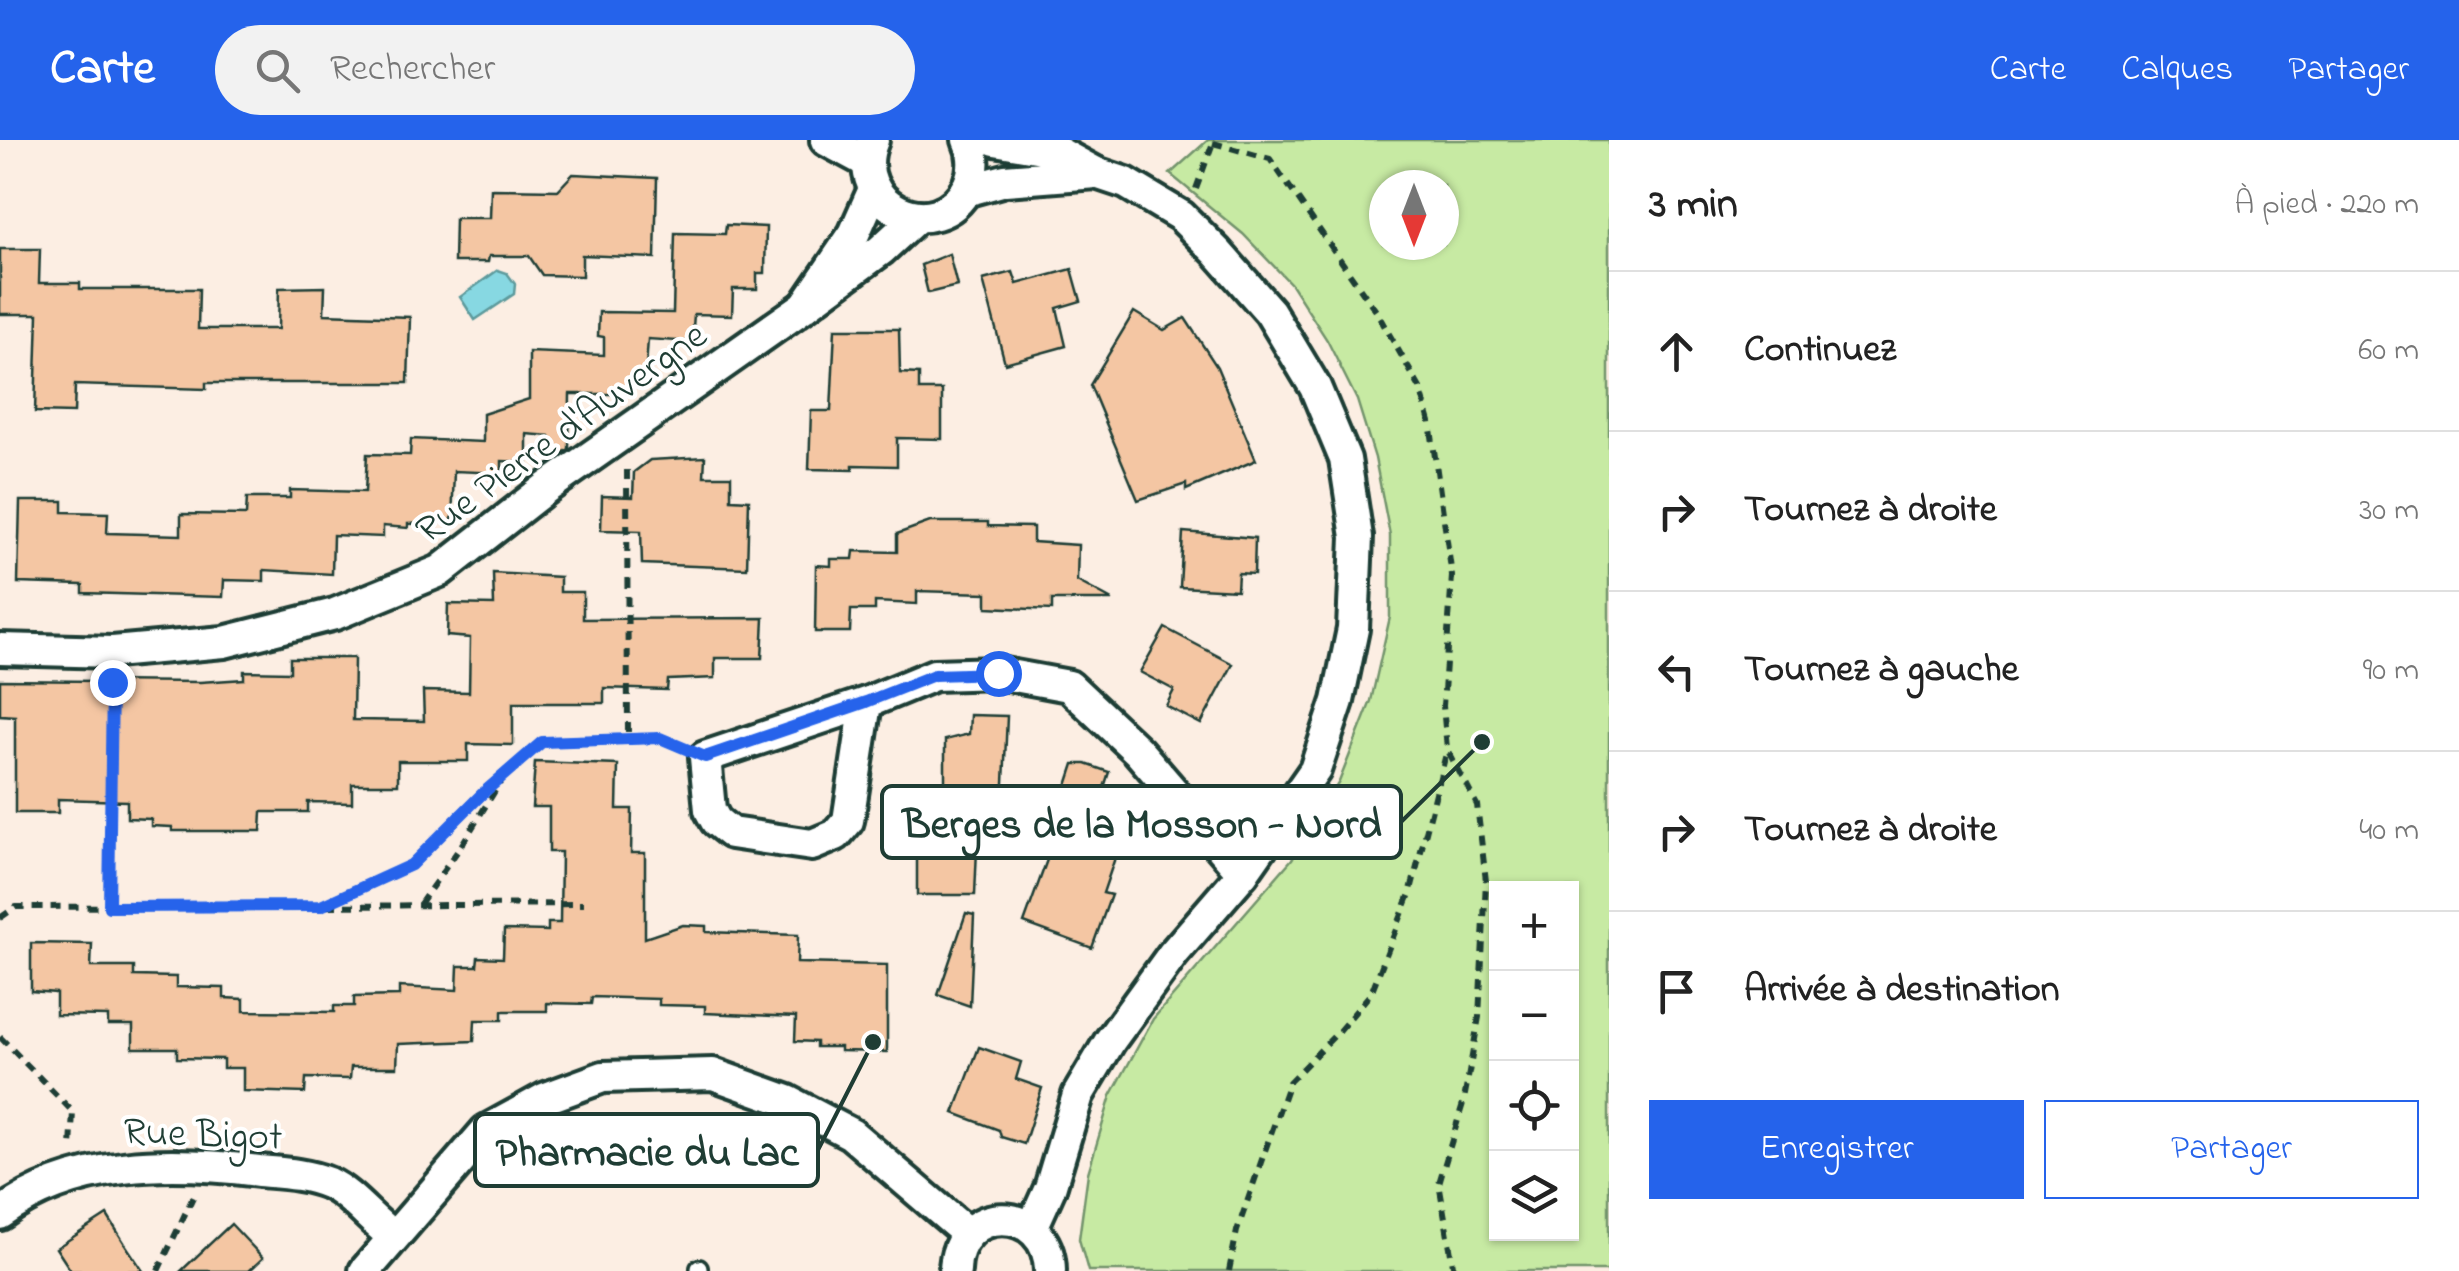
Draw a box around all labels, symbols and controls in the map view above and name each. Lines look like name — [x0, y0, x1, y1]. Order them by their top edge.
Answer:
search box — [215, 25, 915, 115]
text: Carte — [50, 35, 155, 105]
text: Rechercher — [330, 42, 495, 98]
icon: search — [250, 43, 305, 98]
text: Carte — [1990, 45, 2066, 96]
text: Calques — [2121, 45, 2233, 96]
text: Partager — [2288, 45, 2409, 96]
north arrow — [1369, 170, 1459, 260]
text: 3 min — [1649, 175, 1738, 236]
text: À pied · 220 m — [2235, 182, 2419, 229]
street label: Rue Pierre d'Auvergne — [405, 308, 721, 561]
text: Continuez — [1744, 323, 1896, 379]
icon: ahead — [1649, 324, 1704, 379]
text: 60 m — [2358, 328, 2419, 375]
text: Tournez à droite — [1744, 483, 1997, 539]
icon: right — [1649, 484, 1704, 539]
text: 30 m — [2359, 488, 2419, 535]
text: Tournez à gauche — [1744, 643, 2019, 699]
icon: left — [1649, 644, 1704, 699]
text: 90 m — [2363, 648, 2419, 695]
route start — [976, 651, 1022, 697]
route end — [90, 660, 136, 706]
callout: Berges de la Mosson - Nord — [882, 786, 1401, 858]
text: Berges de la Mosson - Nord — [900, 796, 1382, 858]
text: Tournez à droite — [1744, 803, 1997, 859]
icon: right — [1649, 804, 1704, 859]
text: 40 m — [2359, 808, 2419, 855]
map controls — [1489, 881, 1579, 1241]
button: + — [1489, 881, 1579, 971]
text: Arrivée à destination — [1744, 963, 2059, 1019]
icon: arrive — [1649, 964, 1704, 1019]
button: − — [1489, 971, 1579, 1061]
button: locate — [1489, 1061, 1579, 1151]
button: Enregistrer — [1649, 1100, 2024, 1199]
button: Partager — [2044, 1100, 2419, 1199]
street label: Rue Bigot — [122, 1104, 283, 1169]
callout: Pharmacie du Lac — [475, 1114, 818, 1186]
text: Pharmacie du Lac — [495, 1124, 800, 1185]
button: layers — [1489, 1151, 1579, 1241]

